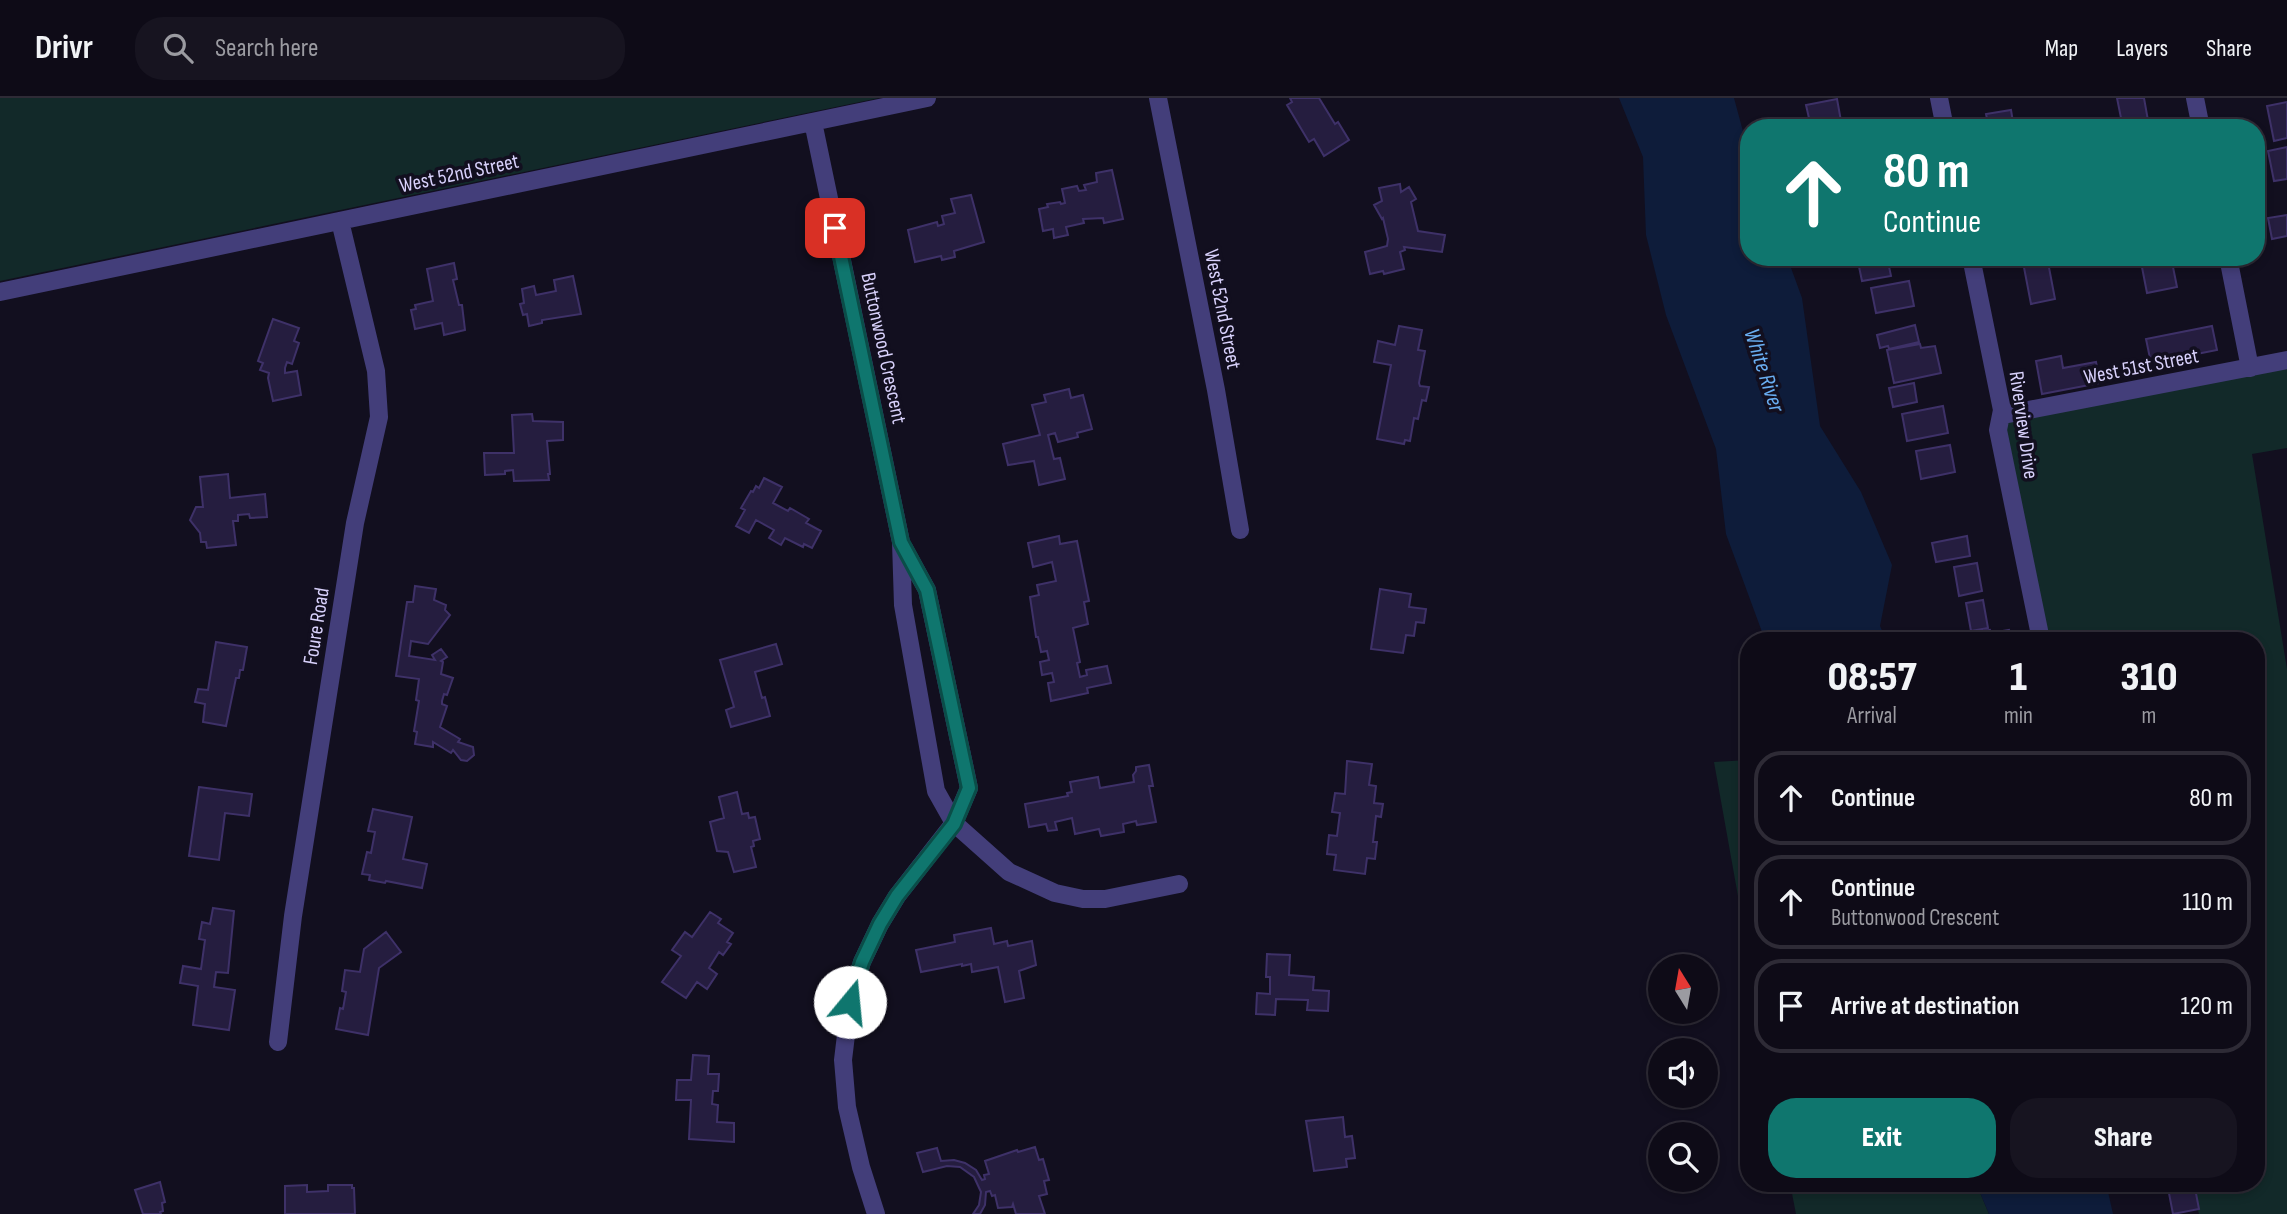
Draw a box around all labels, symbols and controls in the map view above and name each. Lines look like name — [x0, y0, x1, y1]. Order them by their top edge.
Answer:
search box — [135, 17, 625, 80]
text: Drivr — [35, 28, 93, 68]
icon: search — [159, 29, 197, 67]
text: Search here — [215, 33, 318, 64]
text: Map — [2045, 34, 2078, 63]
text: Layers — [2116, 34, 2168, 63]
text: Share — [2206, 34, 2252, 63]
text: 80 m — [1883, 143, 1970, 202]
icon: ahead — [1768, 147, 1859, 238]
street label: West 52nd Street — [397, 149, 521, 198]
pin — [805, 198, 865, 258]
text: Continue — [1883, 203, 1981, 242]
icon: arrive — [816, 209, 854, 247]
street label: West 52nd Street — [1199, 247, 1246, 371]
street label: Buttonwood Crescent — [855, 270, 912, 426]
water label: White River — [1737, 325, 1791, 417]
street label: West 51st Street — [2082, 343, 2201, 390]
street label: Riverview Drive — [2004, 370, 2043, 480]
street label: Foure Road — [298, 586, 335, 666]
text: 08:57 — [1827, 652, 1917, 703]
text: 1 — [2010, 652, 2027, 703]
text: 310 — [2120, 652, 2178, 703]
text: Arrival — [1847, 702, 1897, 730]
text: min — [2004, 702, 2033, 730]
text: m — [2142, 702, 2156, 730]
icon: ahead — [1772, 779, 1810, 817]
text: Continue — [1831, 783, 1915, 814]
text: 80 m — [2189, 783, 2233, 814]
text: Continue — [1831, 873, 1915, 904]
icon: ahead — [1772, 883, 1810, 921]
text: 110 m — [2182, 887, 2233, 918]
text: Buttonwood Crescent — [1831, 904, 1999, 932]
north arrow — [1648, 954, 1718, 1024]
map controls — [1648, 954, 1718, 1192]
position arrow — [813, 965, 887, 1039]
icon: arrive — [1772, 987, 1810, 1025]
text: Arrive at destination — [1831, 991, 2019, 1022]
text: 120 m — [2180, 991, 2233, 1022]
button: sound — [1648, 1038, 1718, 1108]
button: Exit — [1768, 1098, 1996, 1178]
button: Share — [2010, 1098, 2237, 1178]
button: search — [1648, 1122, 1718, 1192]

